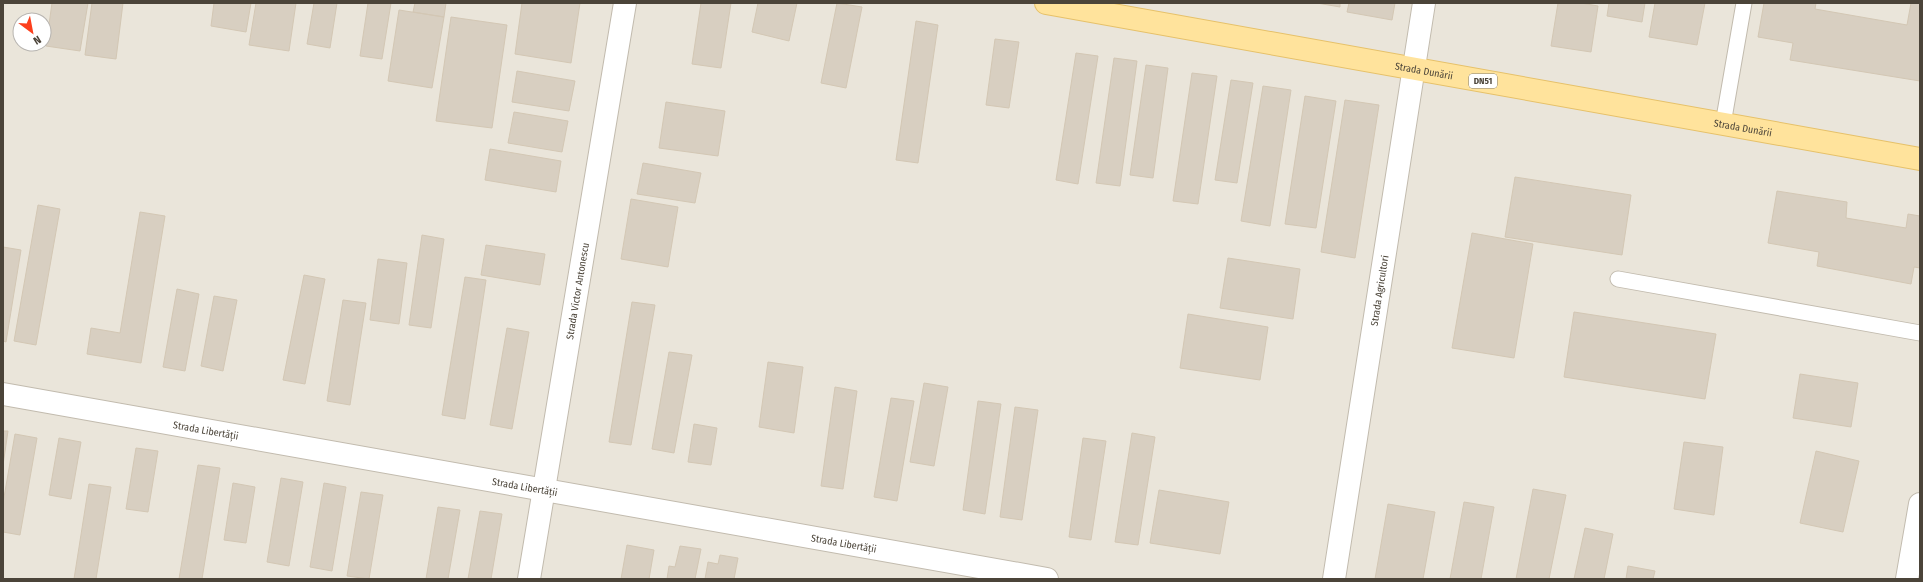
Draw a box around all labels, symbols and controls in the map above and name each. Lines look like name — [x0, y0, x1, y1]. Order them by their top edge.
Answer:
north arrow — [12, 12, 52, 52]
text: N — [31, 33, 43, 47]
street label: Strada Dunării — [1394, 60, 1454, 83]
road number: DN51 — [1469, 74, 1497, 88]
street label: Strada Dunării — [1713, 117, 1773, 139]
street label: Strada Victor Antonescu — [564, 242, 592, 340]
street label: Strada Agricultori — [1369, 254, 1392, 327]
street label: Strada Libertății — [172, 419, 239, 443]
street label: Strada Libertății — [491, 476, 558, 499]
street label: Strada Libertății — [810, 532, 877, 556]

